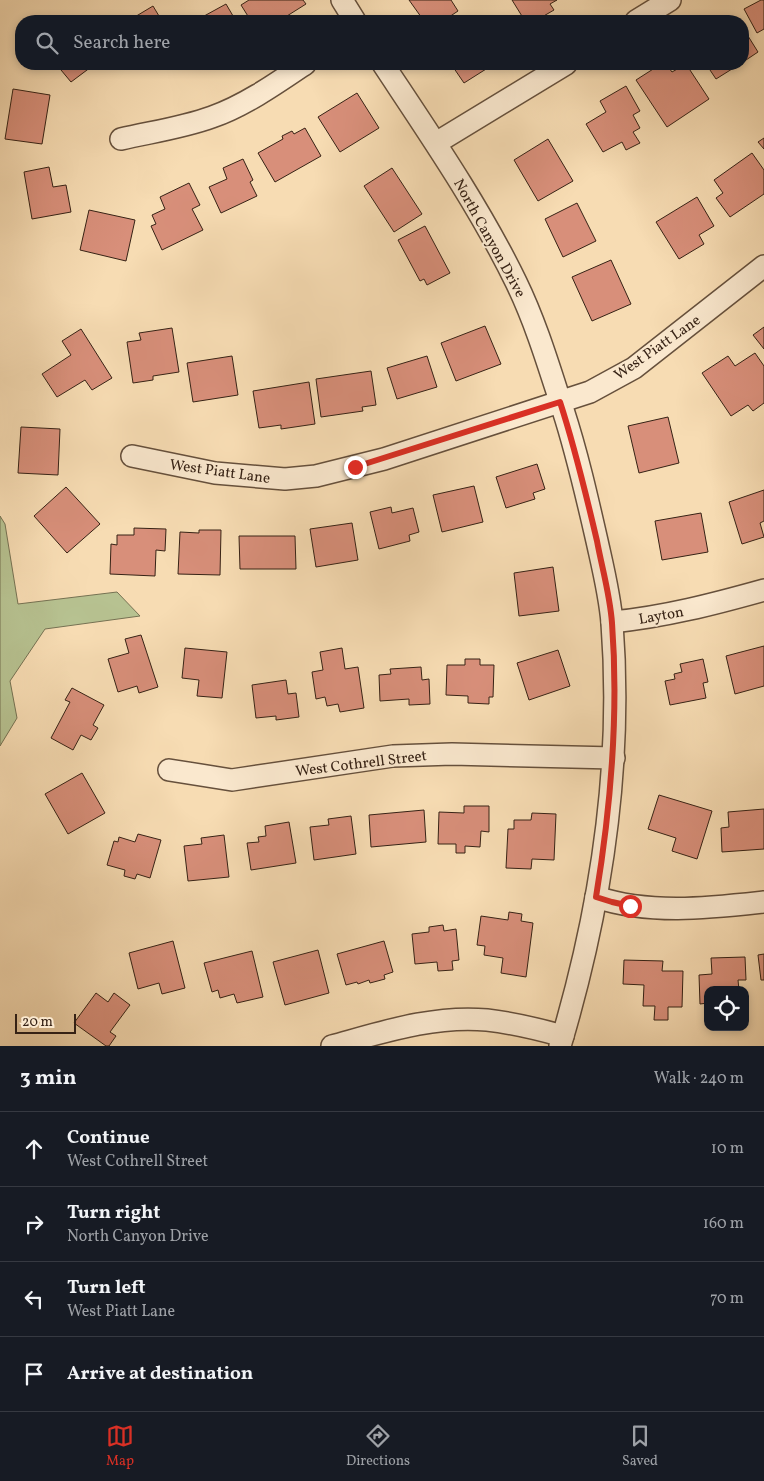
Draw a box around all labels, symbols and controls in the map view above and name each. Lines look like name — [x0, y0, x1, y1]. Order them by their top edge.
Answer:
search box — [15, 15, 749, 70]
icon: search — [33, 29, 61, 57]
text: Search here — [73, 30, 170, 56]
street label: North Canyon Drive — [447, 176, 530, 302]
street label: West Piatt Lane — [610, 311, 705, 386]
street label: West Piatt Lane — [168, 455, 271, 490]
route end — [344, 456, 367, 479]
street label: Layton — [637, 602, 686, 631]
street label: West Cothrell Street — [294, 746, 428, 783]
route start — [619, 895, 642, 918]
map controls — [704, 986, 749, 1031]
button: locate — [704, 986, 749, 1031]
scale bar — [15, 1011, 76, 1034]
text: 20 m — [22, 1013, 53, 1032]
text: 3 min — [20, 1064, 76, 1093]
text: Walk · 240 m — [654, 1068, 744, 1090]
text: Continue — [67, 1125, 150, 1151]
icon: ahead — [20, 1135, 48, 1163]
text: 10 m — [711, 1138, 744, 1160]
text: West Cothrell Street — [67, 1151, 208, 1173]
text: Turn right — [67, 1200, 160, 1226]
icon: right — [20, 1210, 48, 1238]
text: 160 m — [703, 1213, 744, 1235]
text: North Canyon Drive — [67, 1226, 209, 1248]
text: Turn left — [67, 1275, 146, 1301]
icon: left — [20, 1285, 48, 1313]
text: 70 m — [710, 1288, 744, 1310]
text: West Piatt Lane — [67, 1301, 175, 1323]
icon: arrive — [20, 1360, 48, 1388]
text: Arrive at destination — [67, 1361, 253, 1387]
tab: Map — [106, 1422, 134, 1471]
tab: Directions — [346, 1422, 410, 1471]
tab: Saved — [622, 1422, 658, 1471]

